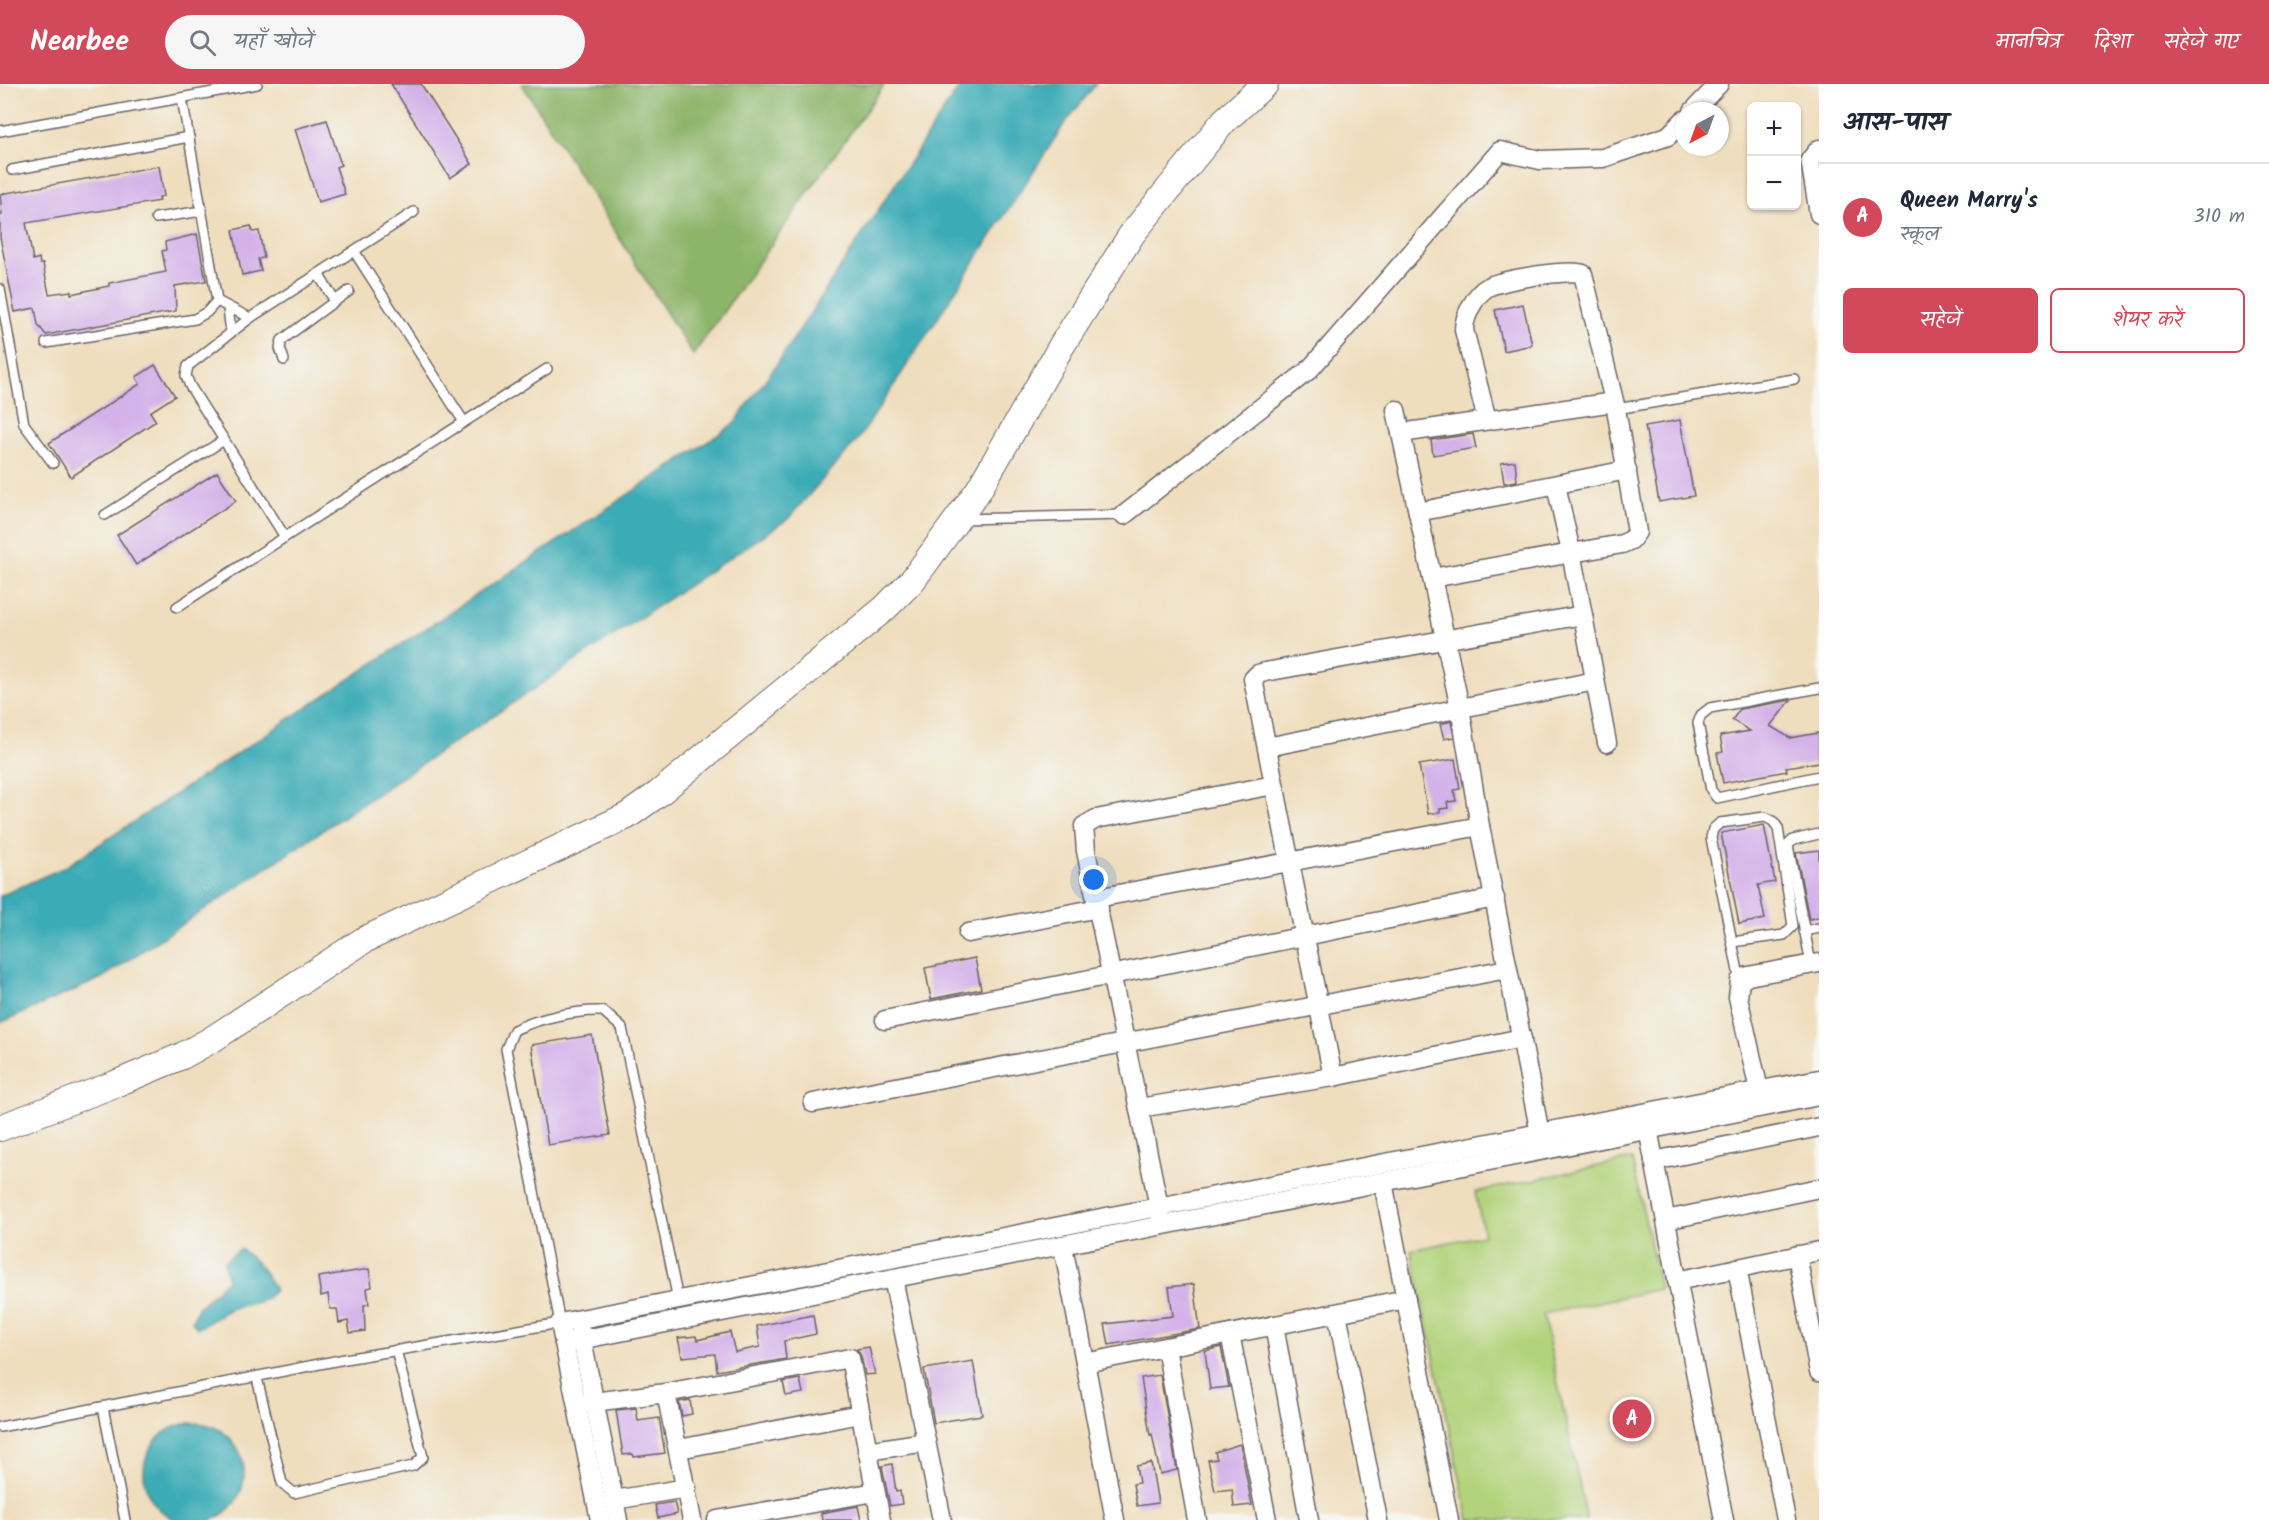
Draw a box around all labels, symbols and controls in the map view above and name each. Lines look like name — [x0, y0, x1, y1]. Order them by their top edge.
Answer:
search box — [165, 15, 585, 69]
text: Nearbee — [30, 20, 129, 65]
text: यहाँ खोजें — [234, 25, 313, 60]
icon: search — [186, 26, 219, 59]
text: मानचित्र — [1995, 26, 2061, 59]
text: दिशा — [2094, 26, 2131, 59]
text: सहेजे गए — [2164, 26, 2239, 59]
north arrow — [1675, 102, 1729, 156]
map controls — [1747, 102, 1801, 210]
button: + — [1747, 102, 1801, 156]
text: आस-पास — [1843, 102, 1947, 144]
button: − — [1747, 156, 1801, 210]
text: Queen Marry's — [1900, 184, 2038, 219]
text: A — [1856, 201, 1869, 233]
text: 310 m — [2193, 201, 2245, 233]
text: स्कूल — [1900, 219, 1939, 251]
button: सहेजें — [1843, 288, 2038, 353]
button: शेयर करें — [2050, 288, 2245, 353]
your location — [1079, 865, 1108, 894]
pin: A — [1612, 1396, 1652, 1442]

